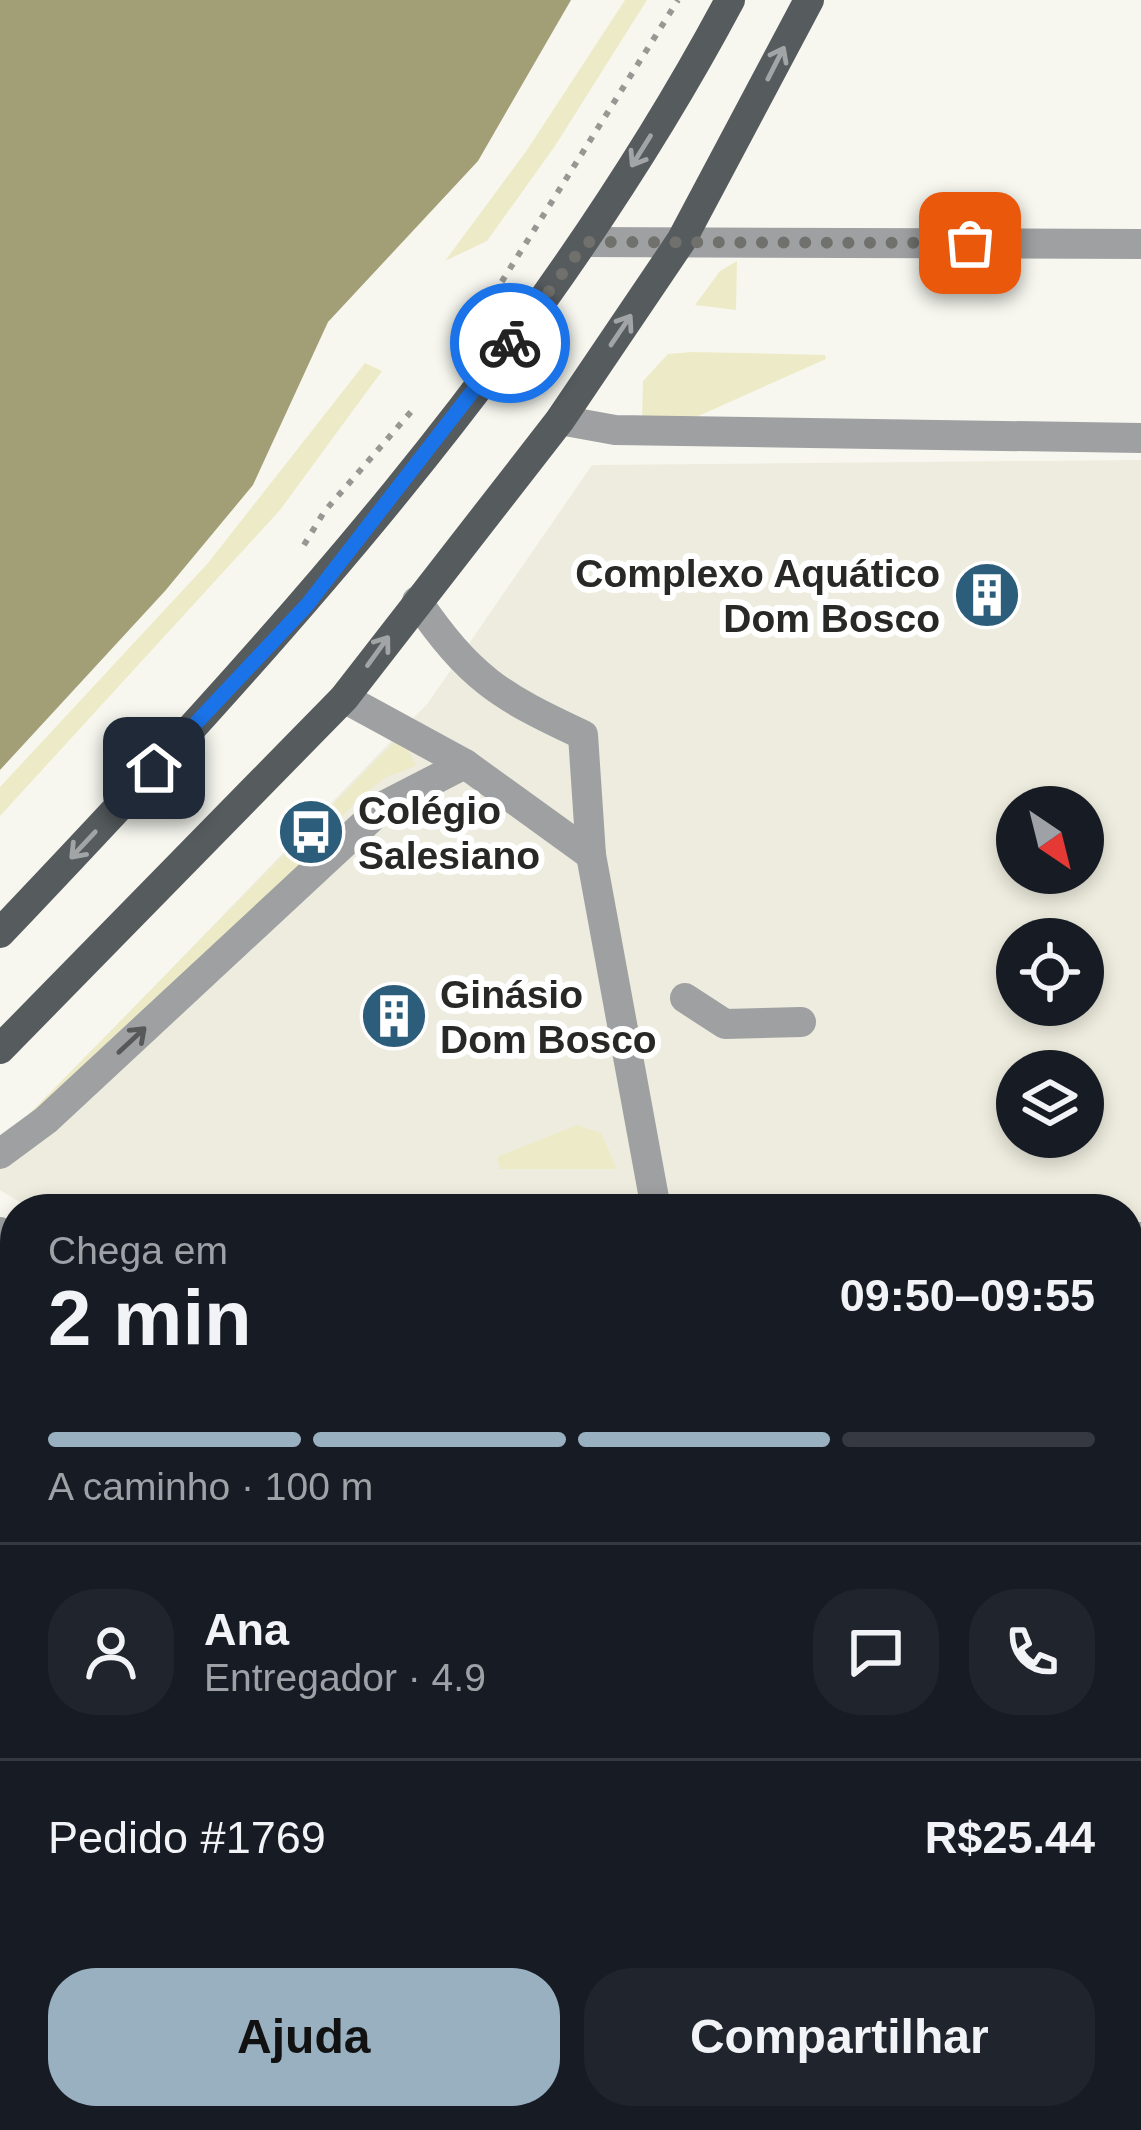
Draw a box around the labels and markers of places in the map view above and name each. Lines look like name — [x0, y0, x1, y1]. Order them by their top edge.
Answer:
pin — [919, 192, 1021, 294]
place label: Complexo Aquático Dom Bosco — [575, 552, 940, 640]
building icon: Complexo Aquático Dom Bosco — [952, 560, 1022, 630]
pin — [103, 717, 205, 819]
place label: Colégio Salesiano — [358, 789, 540, 877]
bus stop icon: Colégio Salesiano — [276, 797, 346, 867]
place label: Ginásio Dom Bosco — [440, 973, 657, 1061]
building icon: Ginásio Dom Bosco — [359, 981, 429, 1051]

